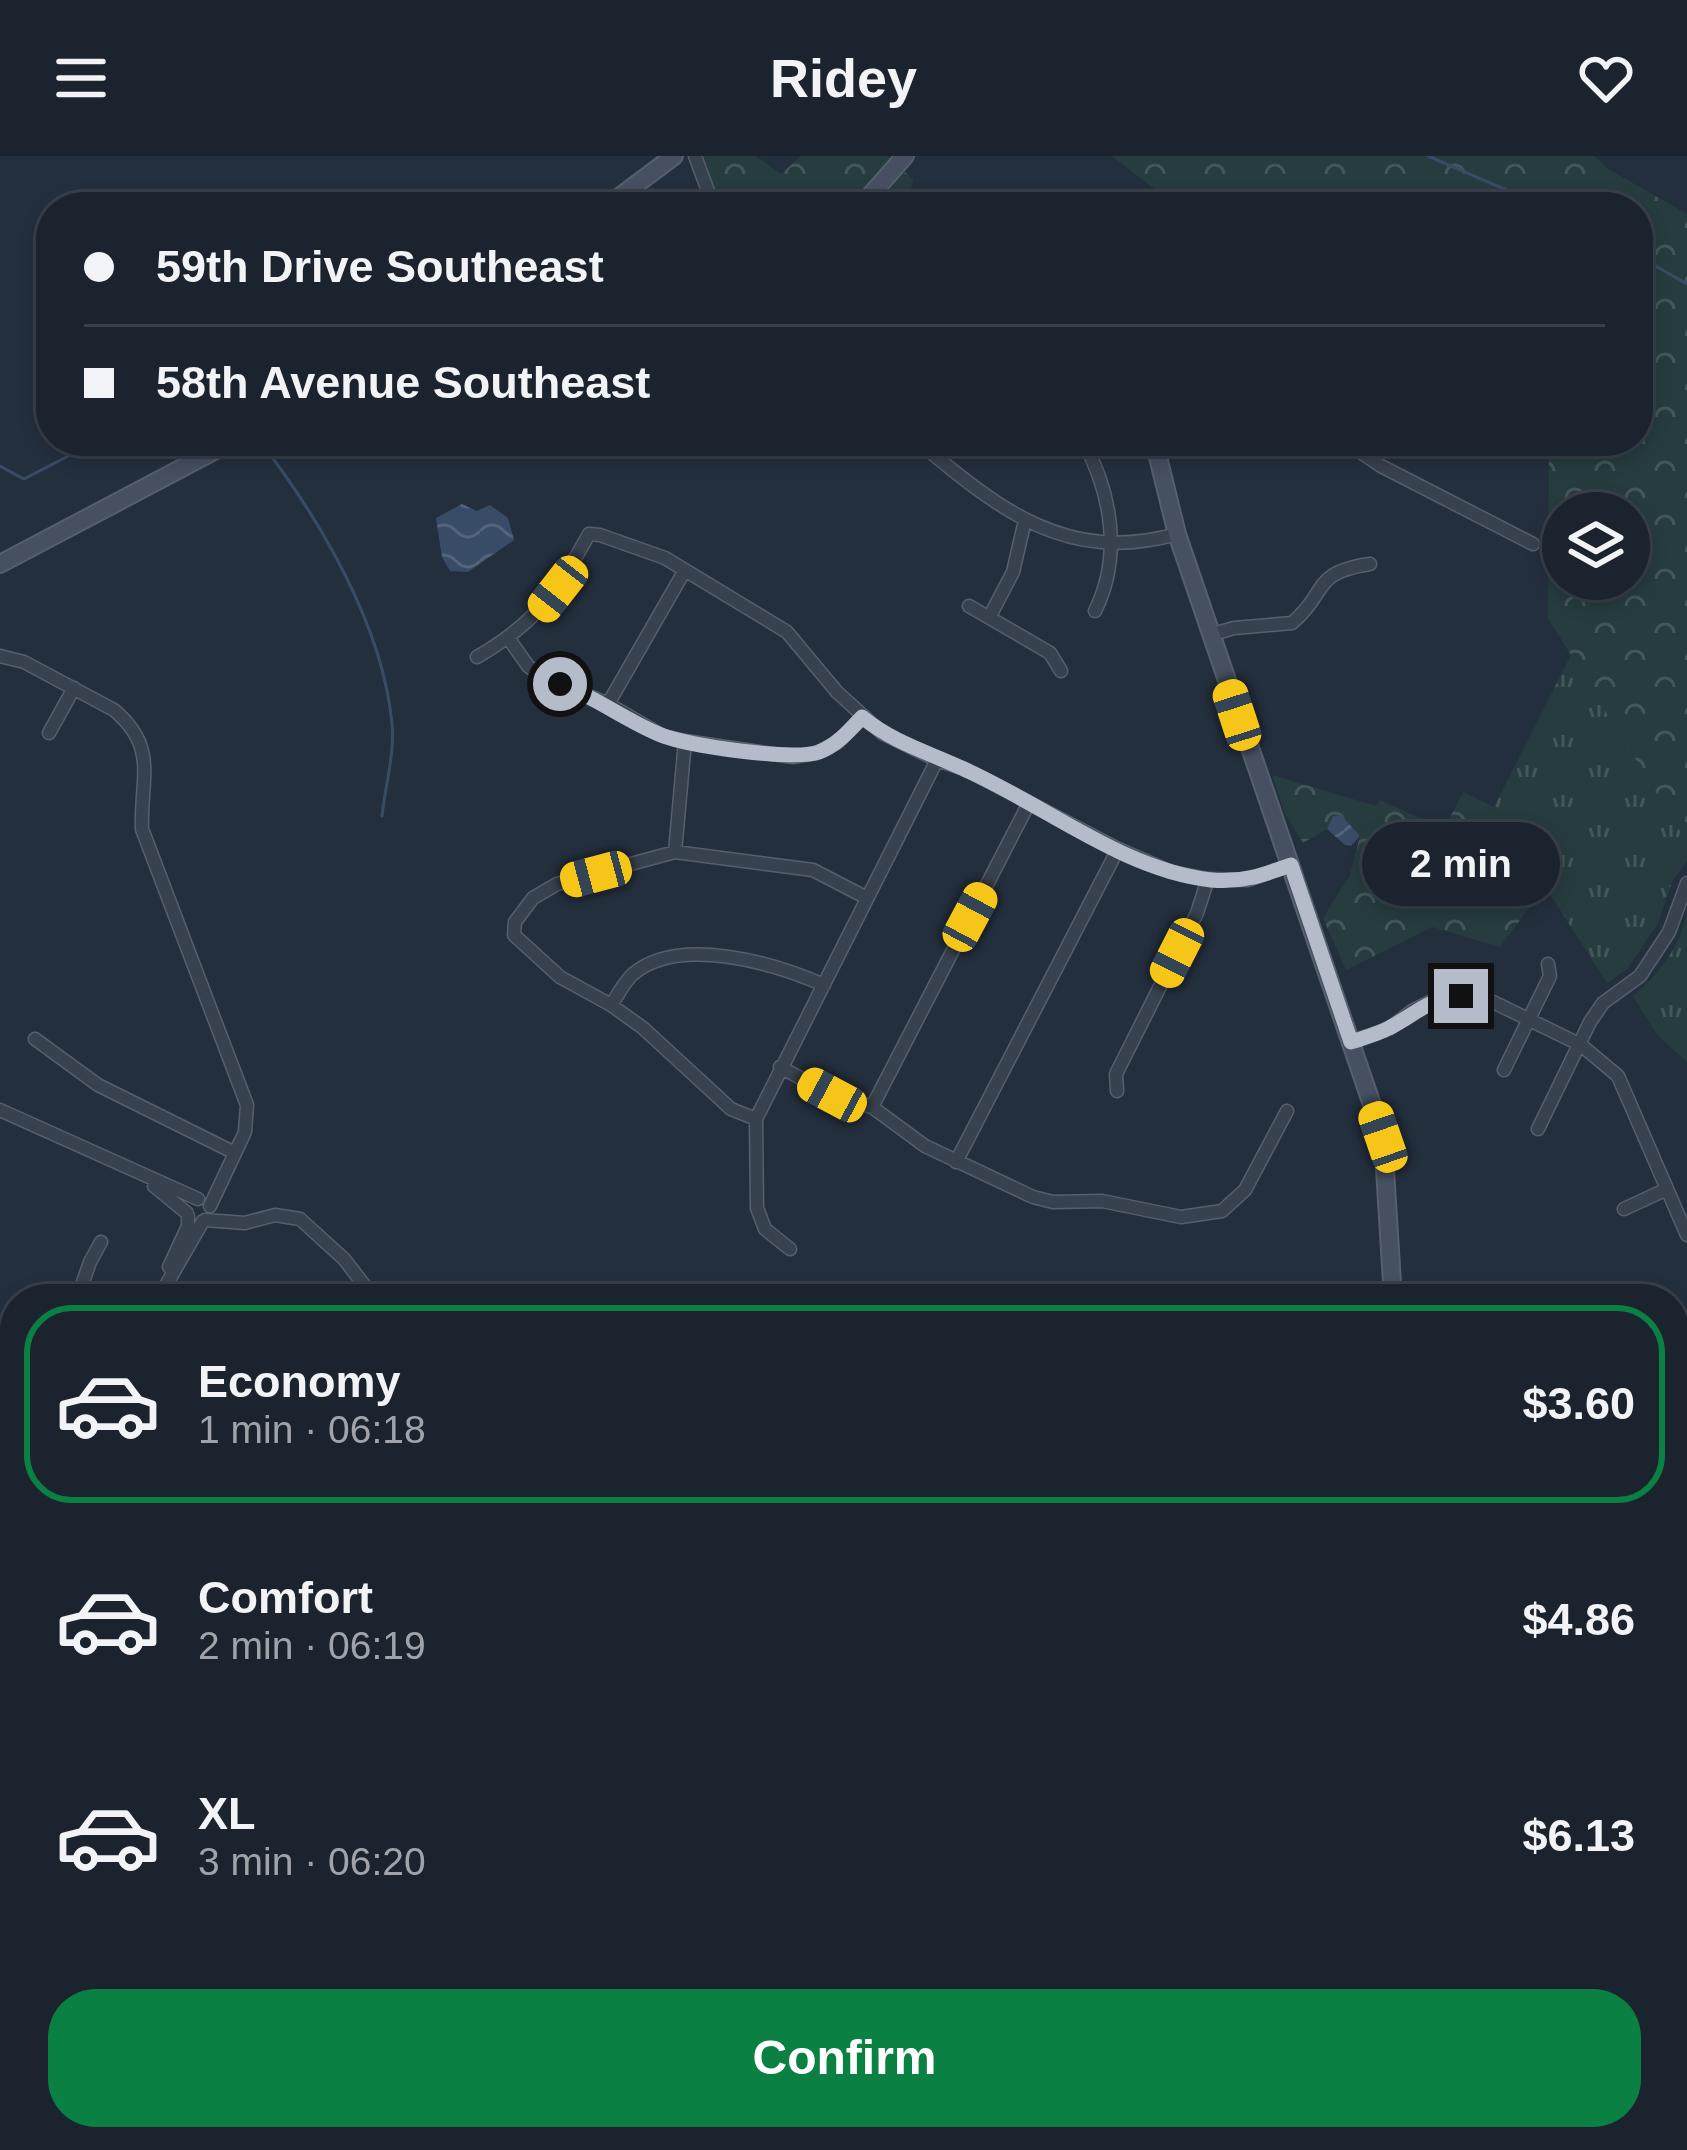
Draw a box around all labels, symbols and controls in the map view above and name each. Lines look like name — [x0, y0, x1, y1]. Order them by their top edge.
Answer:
icon: menu — [48, 45, 114, 111]
icon: heart — [1573, 45, 1639, 111]
text: Ridey — [770, 48, 917, 108]
text: 59th Drive Southeast — [156, 241, 604, 292]
text: 58th Avenue Southeast — [156, 357, 650, 408]
map controls — [1542, 492, 1650, 600]
button: layers — [1542, 492, 1650, 600]
car — [522, 550, 594, 628]
route start — [533, 657, 587, 711]
car — [1209, 675, 1265, 755]
callout: 2 min — [1362, 822, 1560, 906]
text: 2 min — [1410, 842, 1512, 885]
car — [557, 847, 635, 901]
car — [937, 877, 1003, 957]
car — [1145, 913, 1209, 993]
route end — [1434, 969, 1488, 1023]
car — [792, 1062, 872, 1128]
car — [1354, 1097, 1412, 1177]
icon: car — [54, 1350, 162, 1458]
text: Economy — [198, 1356, 401, 1407]
text: $3.60 — [1522, 1378, 1635, 1429]
text: 1 min · 06:18 — [198, 1408, 426, 1451]
icon: car — [54, 1566, 162, 1674]
text: Comfort — [198, 1572, 373, 1623]
text: $4.86 — [1522, 1594, 1635, 1645]
text: 2 min · 06:19 — [198, 1624, 426, 1667]
icon: car — [54, 1782, 162, 1890]
text: XL — [198, 1788, 256, 1839]
text: $6.13 — [1522, 1810, 1635, 1861]
text: 3 min · 06:20 — [198, 1840, 426, 1883]
button: Confirm — [48, 1989, 1641, 2127]

